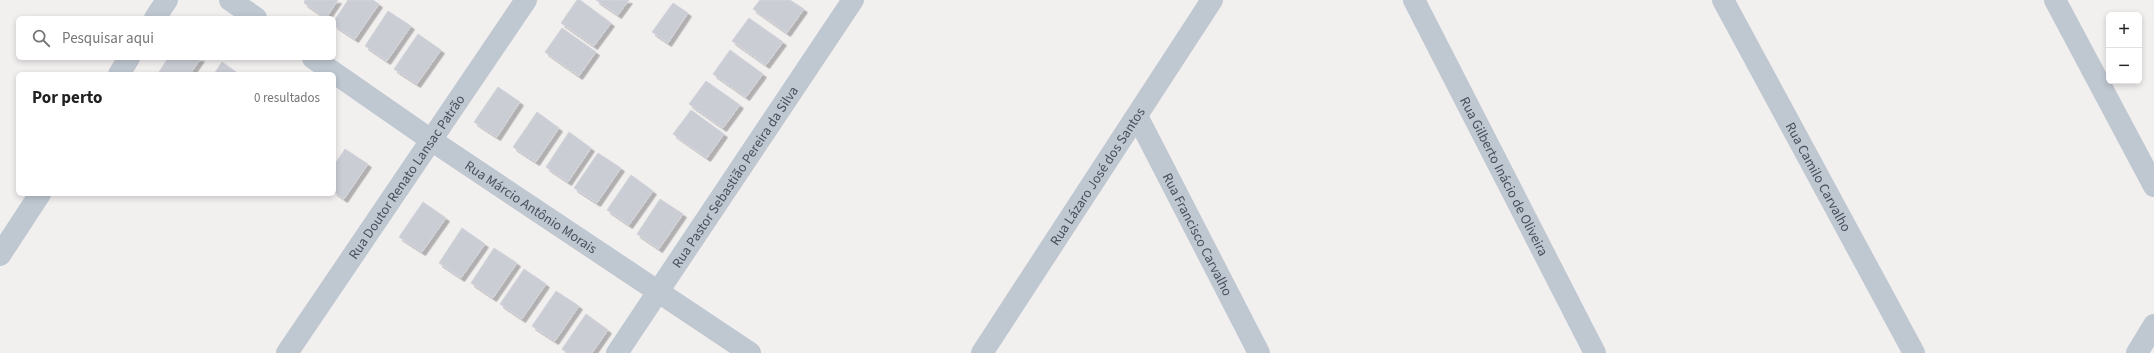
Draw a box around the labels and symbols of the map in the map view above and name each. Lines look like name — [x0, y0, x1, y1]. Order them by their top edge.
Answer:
street label: Rua Pastor Sebastião Pereira da Silva — [668, 82, 804, 272]
street label: Rua Doutor Renato Lansac Patrão — [344, 91, 470, 264]
street label: Rua Gilberto Inácio de Oliveira — [1454, 93, 1553, 260]
street label: Rua Lázaro José dos Santos — [1046, 104, 1151, 250]
street label: Rua Camilo Carvalho — [1780, 119, 1856, 236]
street label: Rua Márcio Antônio Morais — [460, 156, 601, 259]
street label: Rua Francisco Carvalho — [1157, 170, 1237, 300]

